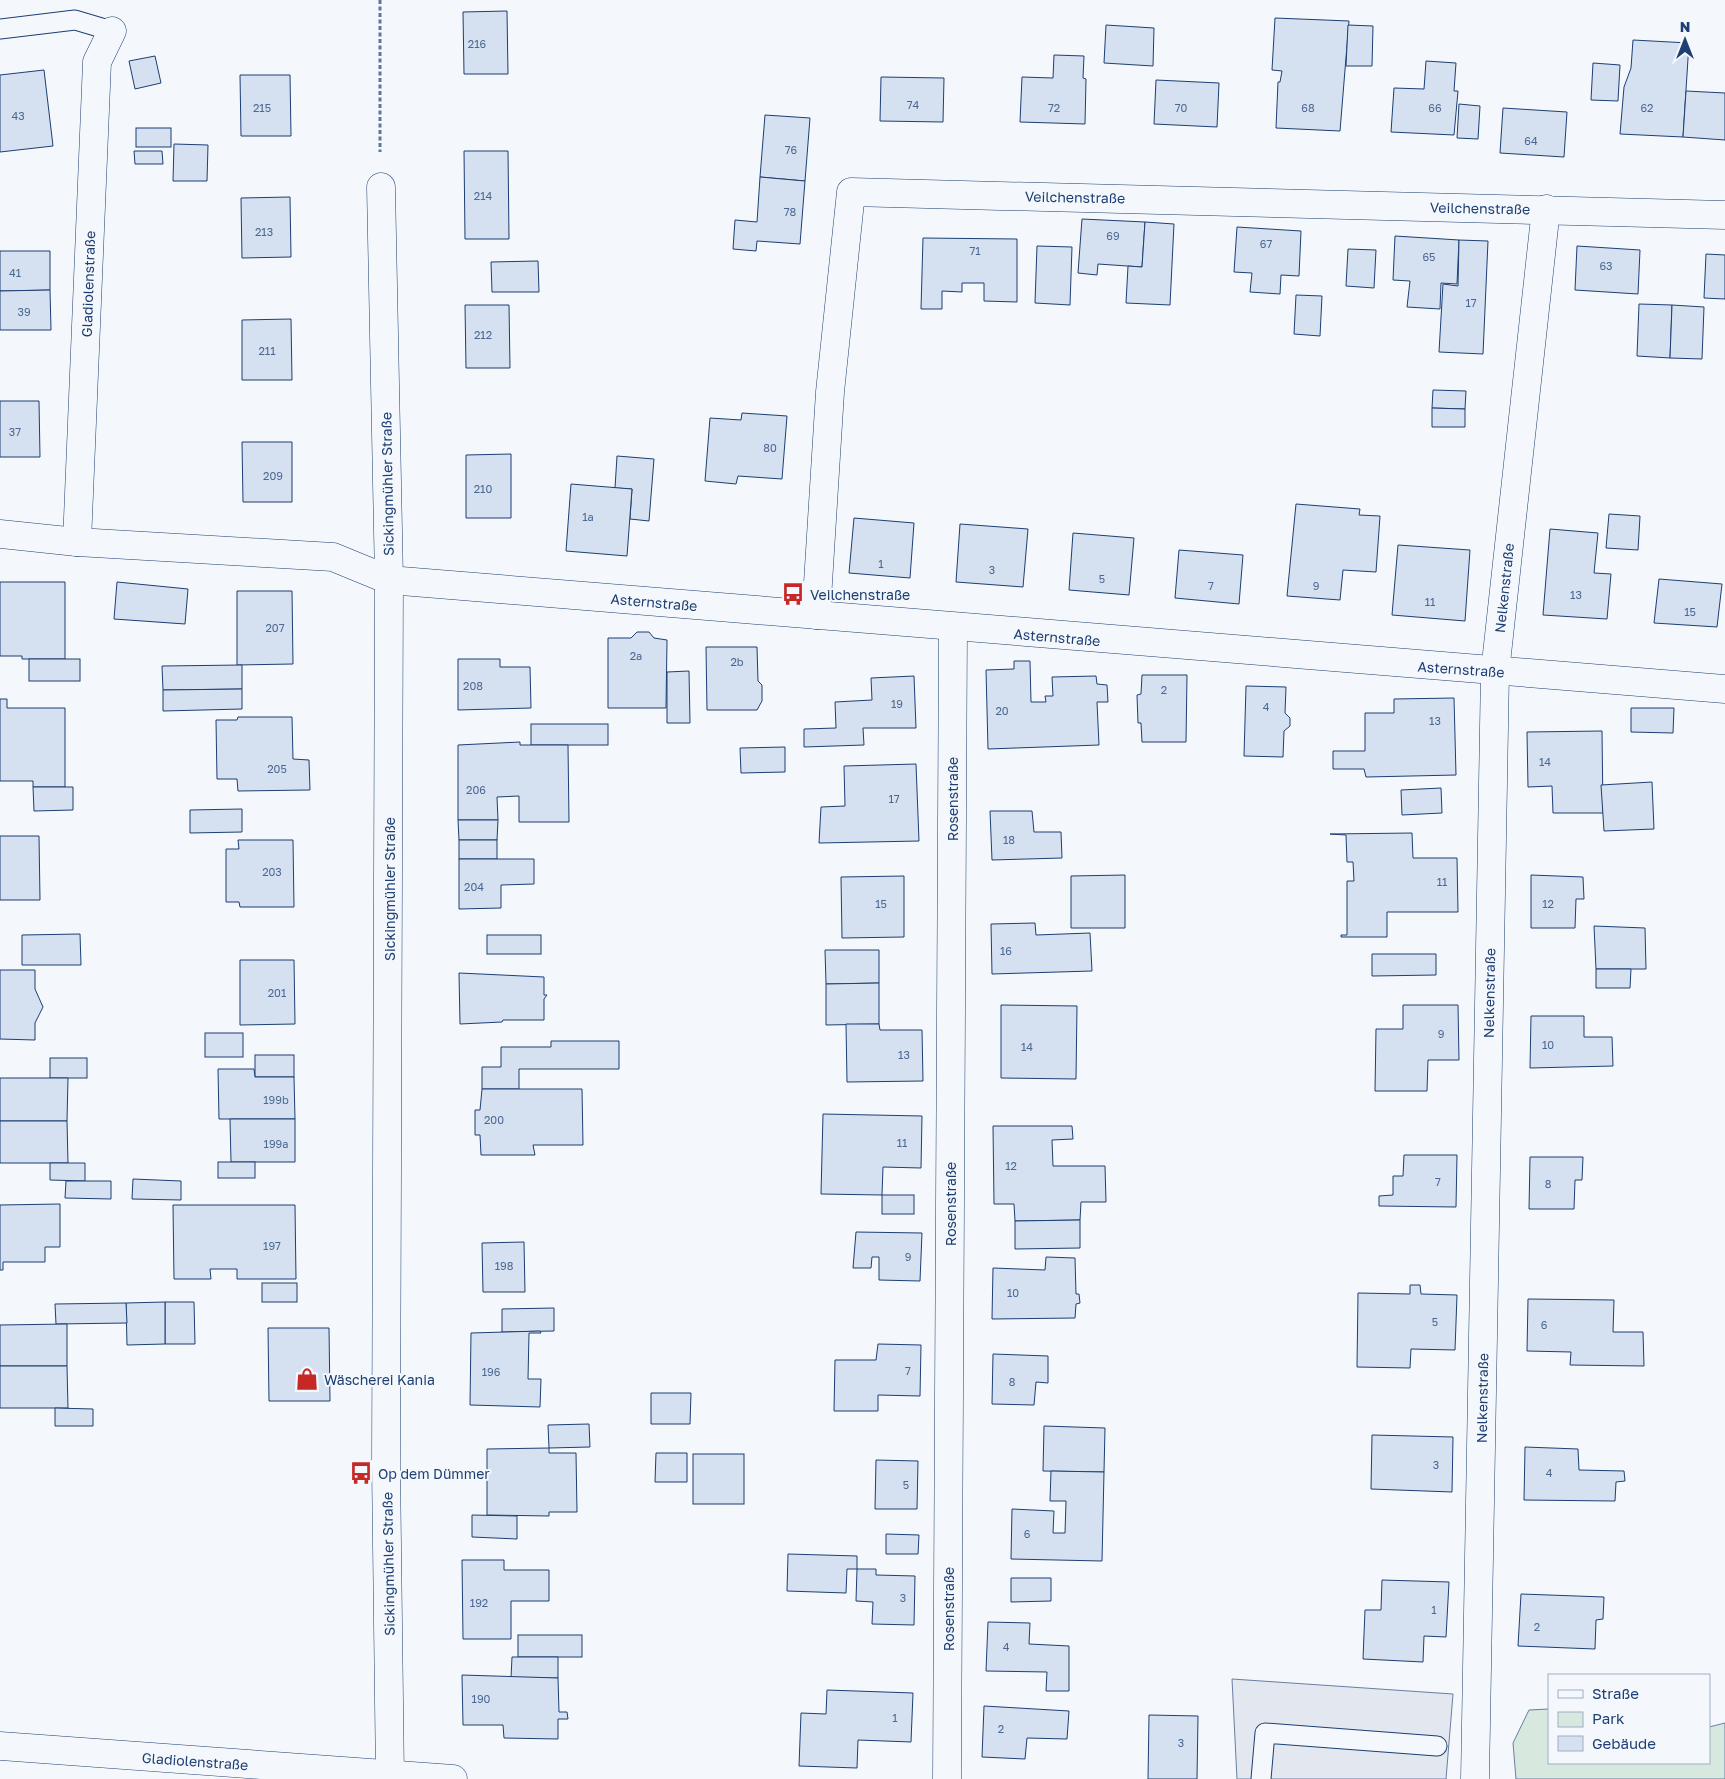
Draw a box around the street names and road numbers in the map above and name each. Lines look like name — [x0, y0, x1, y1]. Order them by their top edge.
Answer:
street label: Veilchenstraße — [1025, 188, 1125, 206]
street label: Veilchenstraße — [1430, 199, 1530, 217]
street label: Gladiolenstraße — [78, 230, 98, 338]
street label: Sickingmühler Straße — [377, 412, 397, 556]
street label: Nelkenstraße — [1491, 542, 1517, 634]
street label: Asternstraße — [610, 590, 698, 614]
street label: Asternstraße — [1013, 625, 1101, 649]
street label: Asternstraße — [1417, 657, 1505, 681]
street label: Rosenstraße — [944, 757, 961, 841]
street label: Sickingmühler Straße — [381, 817, 398, 961]
street label: Nelkenstraße — [1480, 948, 1498, 1038]
street label: Rosenstraße — [942, 1162, 959, 1246]
street label: Nelkenstraße — [1473, 1353, 1491, 1443]
street label: Sickingmühler Straße — [378, 1492, 398, 1636]
street label: Rosenstraße — [940, 1567, 957, 1651]
street label: Gladiolenstraße — [141, 1749, 249, 1773]

